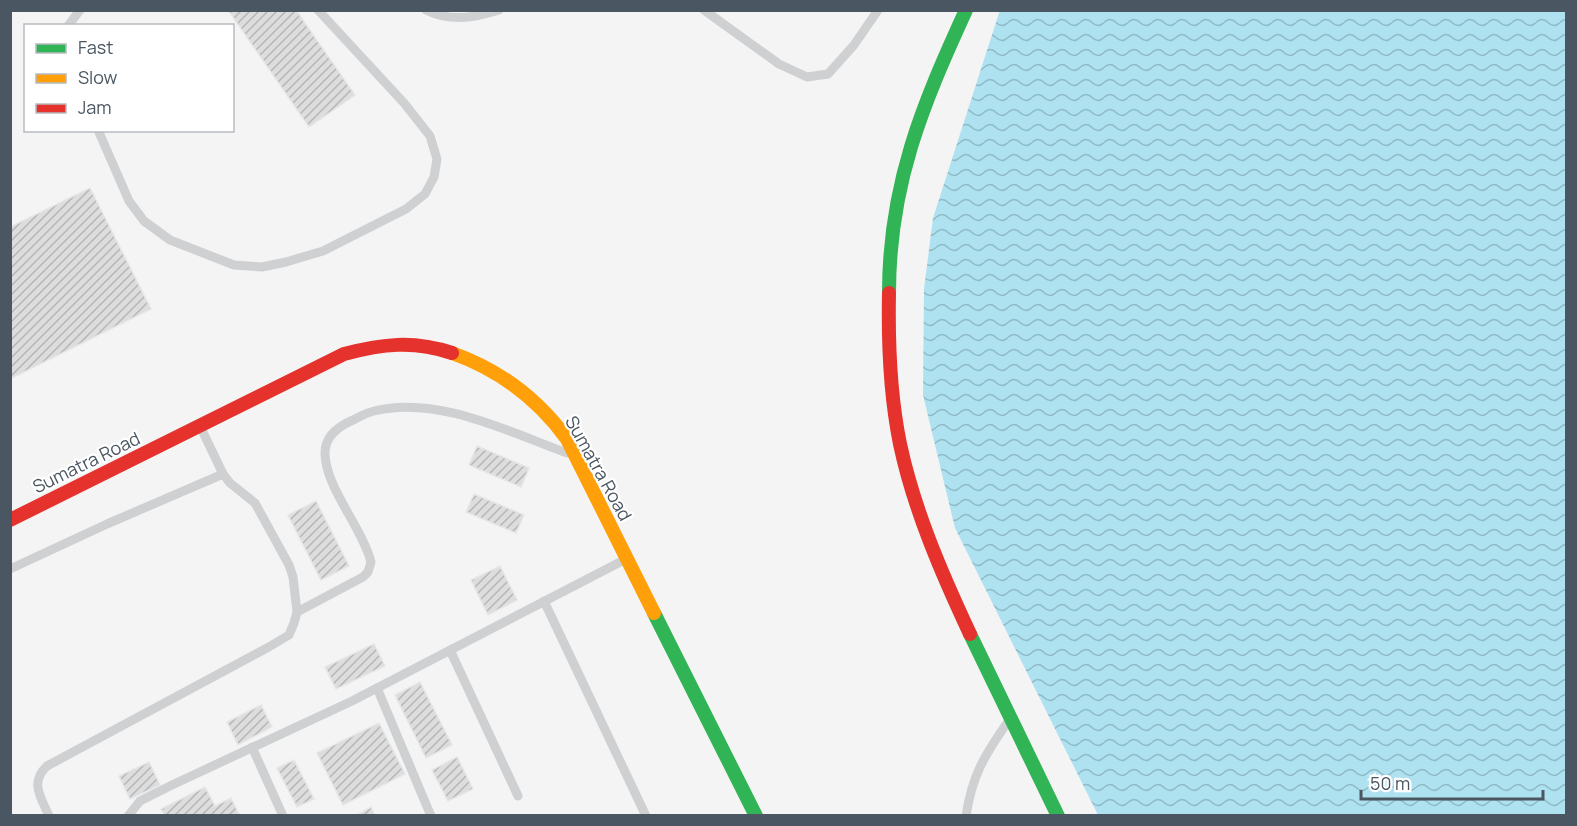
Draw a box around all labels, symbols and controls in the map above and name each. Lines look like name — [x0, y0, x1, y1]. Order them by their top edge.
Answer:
legend — [24, 24, 234, 132]
text: Fast — [78, 35, 113, 59]
text: Slow — [78, 65, 118, 89]
text: Jam — [78, 95, 112, 119]
street label: Sumatra Road — [560, 411, 638, 525]
street label: Sumatra Road — [28, 426, 144, 498]
scale bar — [1361, 763, 1542, 801]
text: 50 m — [1370, 771, 1410, 795]

